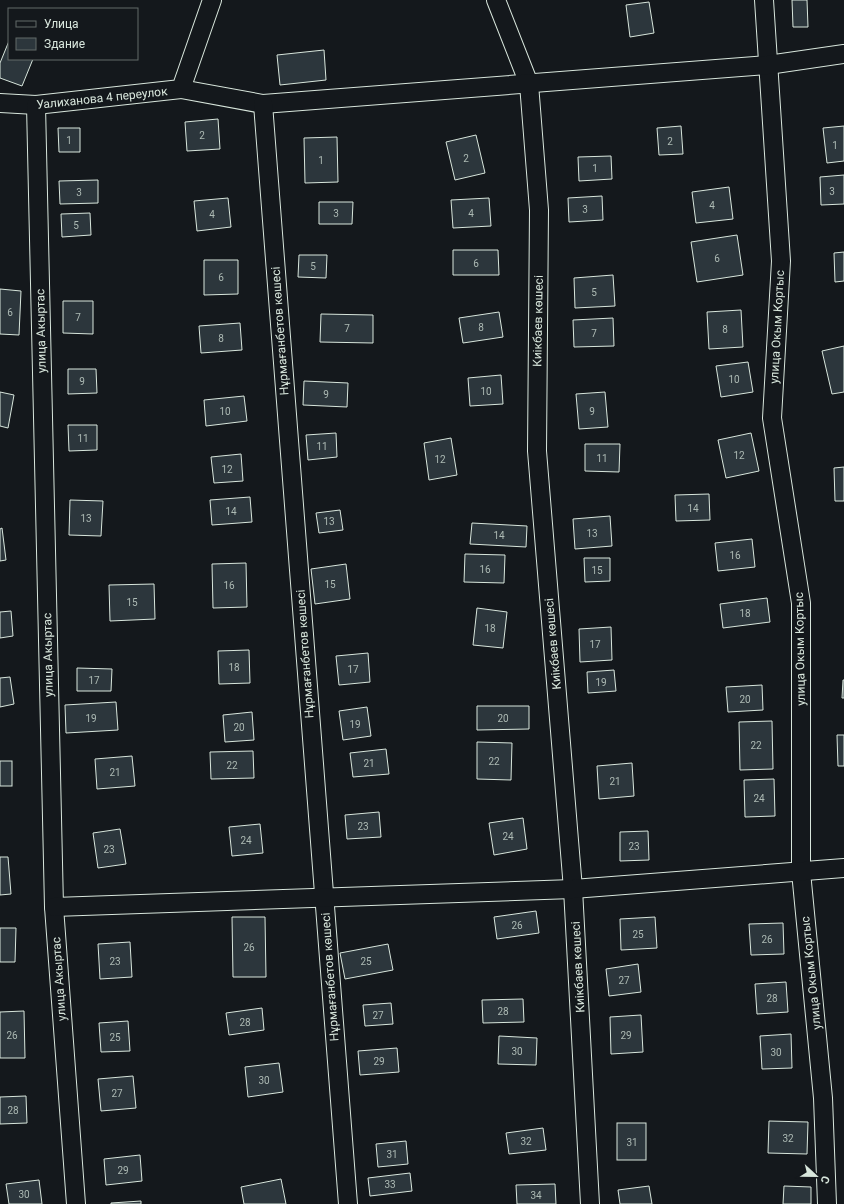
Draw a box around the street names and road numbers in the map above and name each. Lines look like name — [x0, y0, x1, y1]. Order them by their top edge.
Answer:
street label: Уалиханова 4 переулок — [36, 84, 169, 112]
street label: Нұрмағанбетов көшесі — [269, 266, 291, 396]
street label: улица Окым Кортыс — [767, 270, 787, 384]
street label: Киікбаев көшесі — [530, 275, 546, 367]
street label: улица Акыртас — [33, 289, 49, 373]
street label: Нұрмағанбетов көшесі — [294, 589, 316, 719]
street label: улица Окым Кортыс — [792, 592, 808, 706]
street label: Киікбаев көшесі — [542, 598, 564, 690]
street label: улица Акыртас — [40, 613, 56, 697]
street label: Нұрмағанбетов көшесі — [319, 912, 341, 1042]
street label: улица Окым Кортыс — [798, 916, 824, 1030]
street label: Киікбаев көшесі — [569, 921, 587, 1013]
street label: улица Акыртас — [49, 936, 69, 1022]

